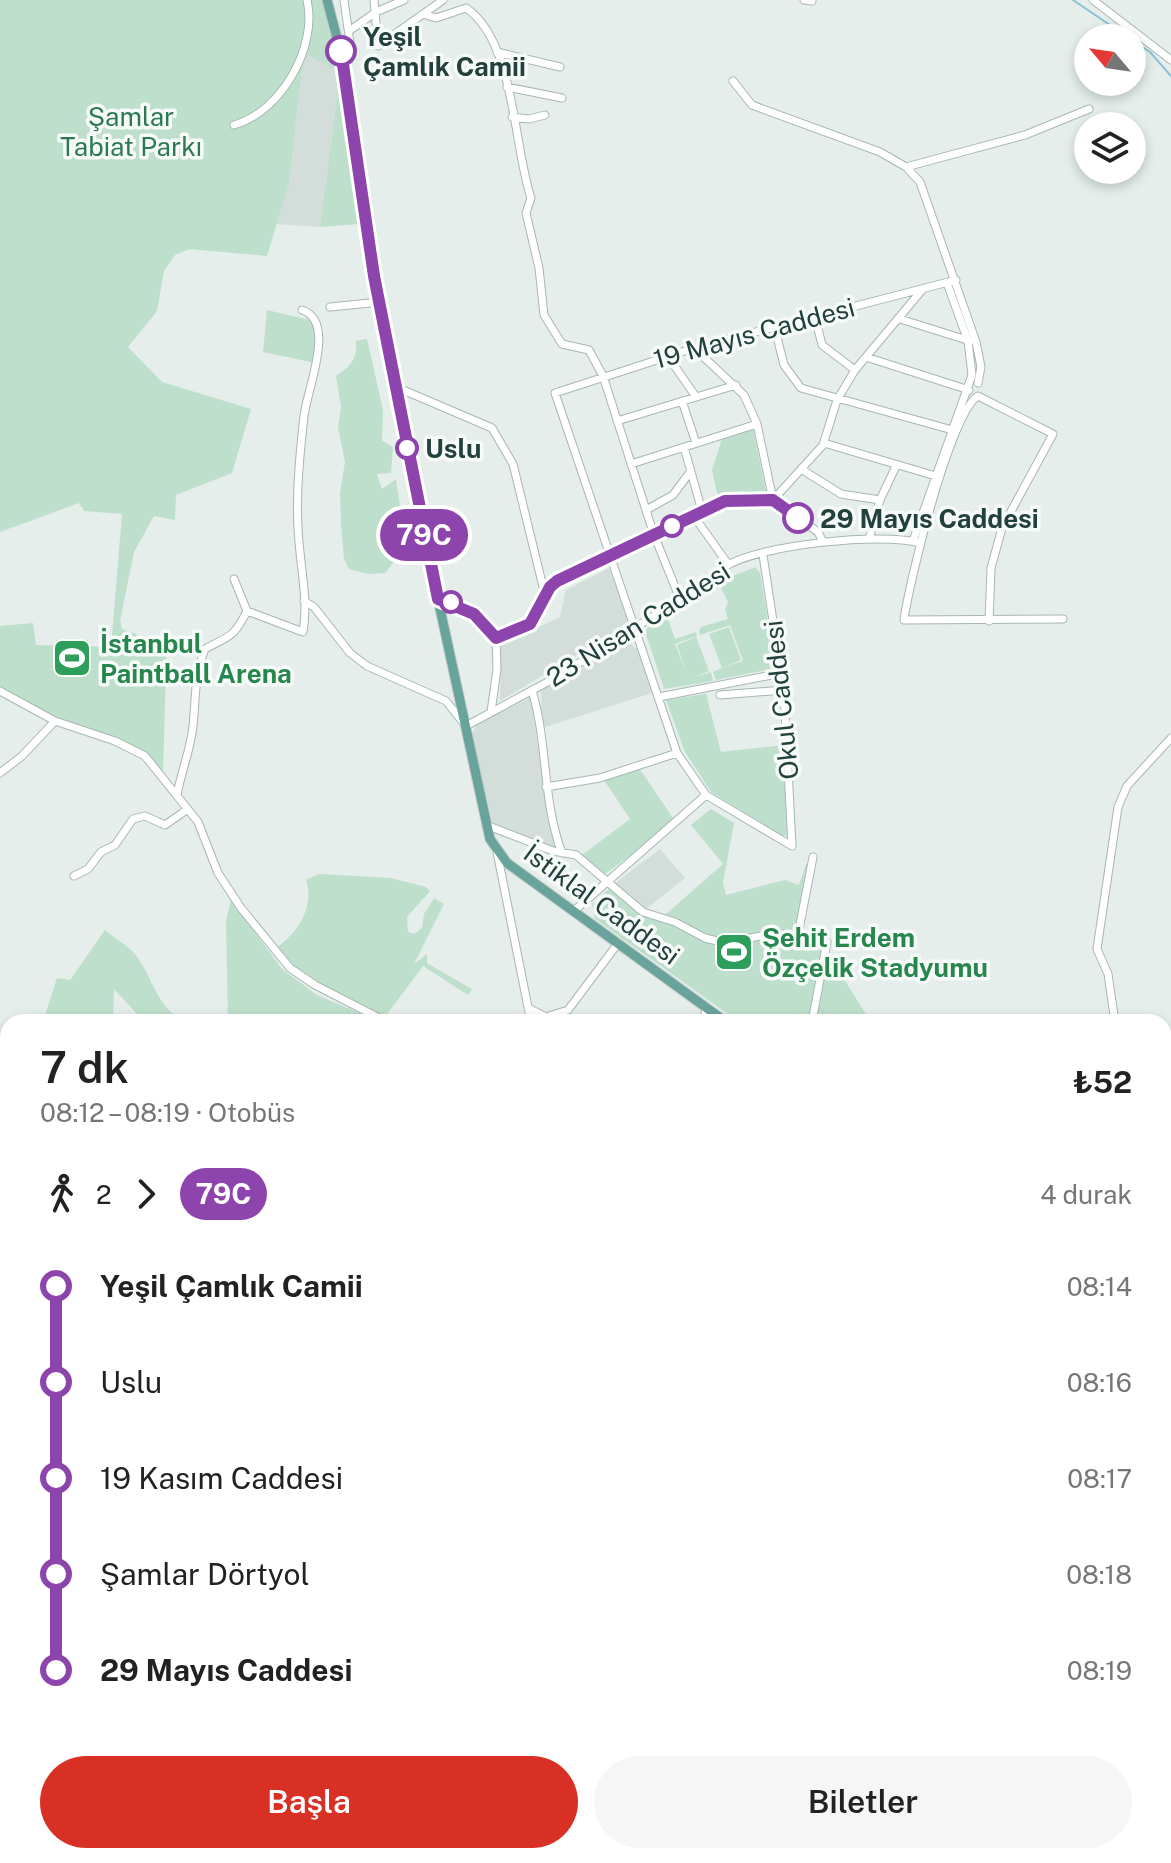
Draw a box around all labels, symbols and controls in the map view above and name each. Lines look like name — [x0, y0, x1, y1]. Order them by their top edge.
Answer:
place label: Yeşil Çamlık Camii — [363, 21, 526, 82]
north arrow — [1074, 24, 1146, 96]
map controls — [1074, 24, 1146, 184]
marker: Yeşil Çamlık Camii — [326, 36, 356, 66]
park label: Şamlar Tabiat Parkı — [60, 101, 202, 162]
button: layers — [1074, 112, 1146, 184]
street label: 19 Mayıs Caddesi — [650, 291, 858, 375]
place label: Uslu — [425, 433, 481, 464]
marker: Uslu — [396, 437, 418, 459]
marker: 29 Mayıs Caddesi — [783, 503, 813, 533]
place label: 29 Mayıs Caddesi — [820, 503, 1039, 534]
line badge: 79C — [378, 509, 470, 561]
unlabelled marker — [661, 515, 683, 537]
text: 79C — [396, 518, 452, 551]
street label: 23 Nisan Caddesi — [541, 555, 735, 693]
unlabelled marker — [440, 591, 462, 613]
street label: Okul Caddesi — [757, 619, 805, 781]
place label: İstanbul Paintball Arena — [100, 628, 292, 689]
sports icon: İstanbul Paintball Arena — [51, 637, 93, 679]
street label: İstiklal Caddesi — [518, 837, 686, 971]
place label: Şehit Erdem Özçelik Stadyumu — [762, 922, 988, 983]
sports icon: Şehit Erdem Özçelik Stadyumu — [713, 931, 755, 973]
text: 7 dk — [40, 1041, 129, 1093]
text: ₺52 — [1073, 1064, 1132, 1100]
text: 08:12 – 08:19 · Otobüs — [40, 1097, 295, 1128]
icon: walk — [40, 1172, 84, 1216]
icon: forward — [124, 1172, 168, 1216]
text: 79C — [196, 1177, 251, 1210]
text: 2 — [96, 1179, 112, 1210]
text: 4 durak — [1040, 1179, 1132, 1210]
text: Yeşil Çamlık Camii — [100, 1268, 363, 1304]
text: 08:14 — [1067, 1271, 1132, 1302]
text: Uslu — [100, 1364, 162, 1400]
text: 08:16 — [1067, 1367, 1132, 1398]
text: 19 Kasım Caddesi — [100, 1460, 343, 1496]
text: 08:17 — [1067, 1463, 1132, 1494]
text: Şamlar Dörtyol — [100, 1556, 310, 1592]
text: 08:18 — [1066, 1559, 1132, 1590]
text: 29 Mayıs Caddesi — [100, 1652, 352, 1688]
text: 08:19 — [1067, 1655, 1132, 1686]
button: Başla — [40, 1756, 578, 1848]
button: Biletler — [594, 1756, 1132, 1848]

